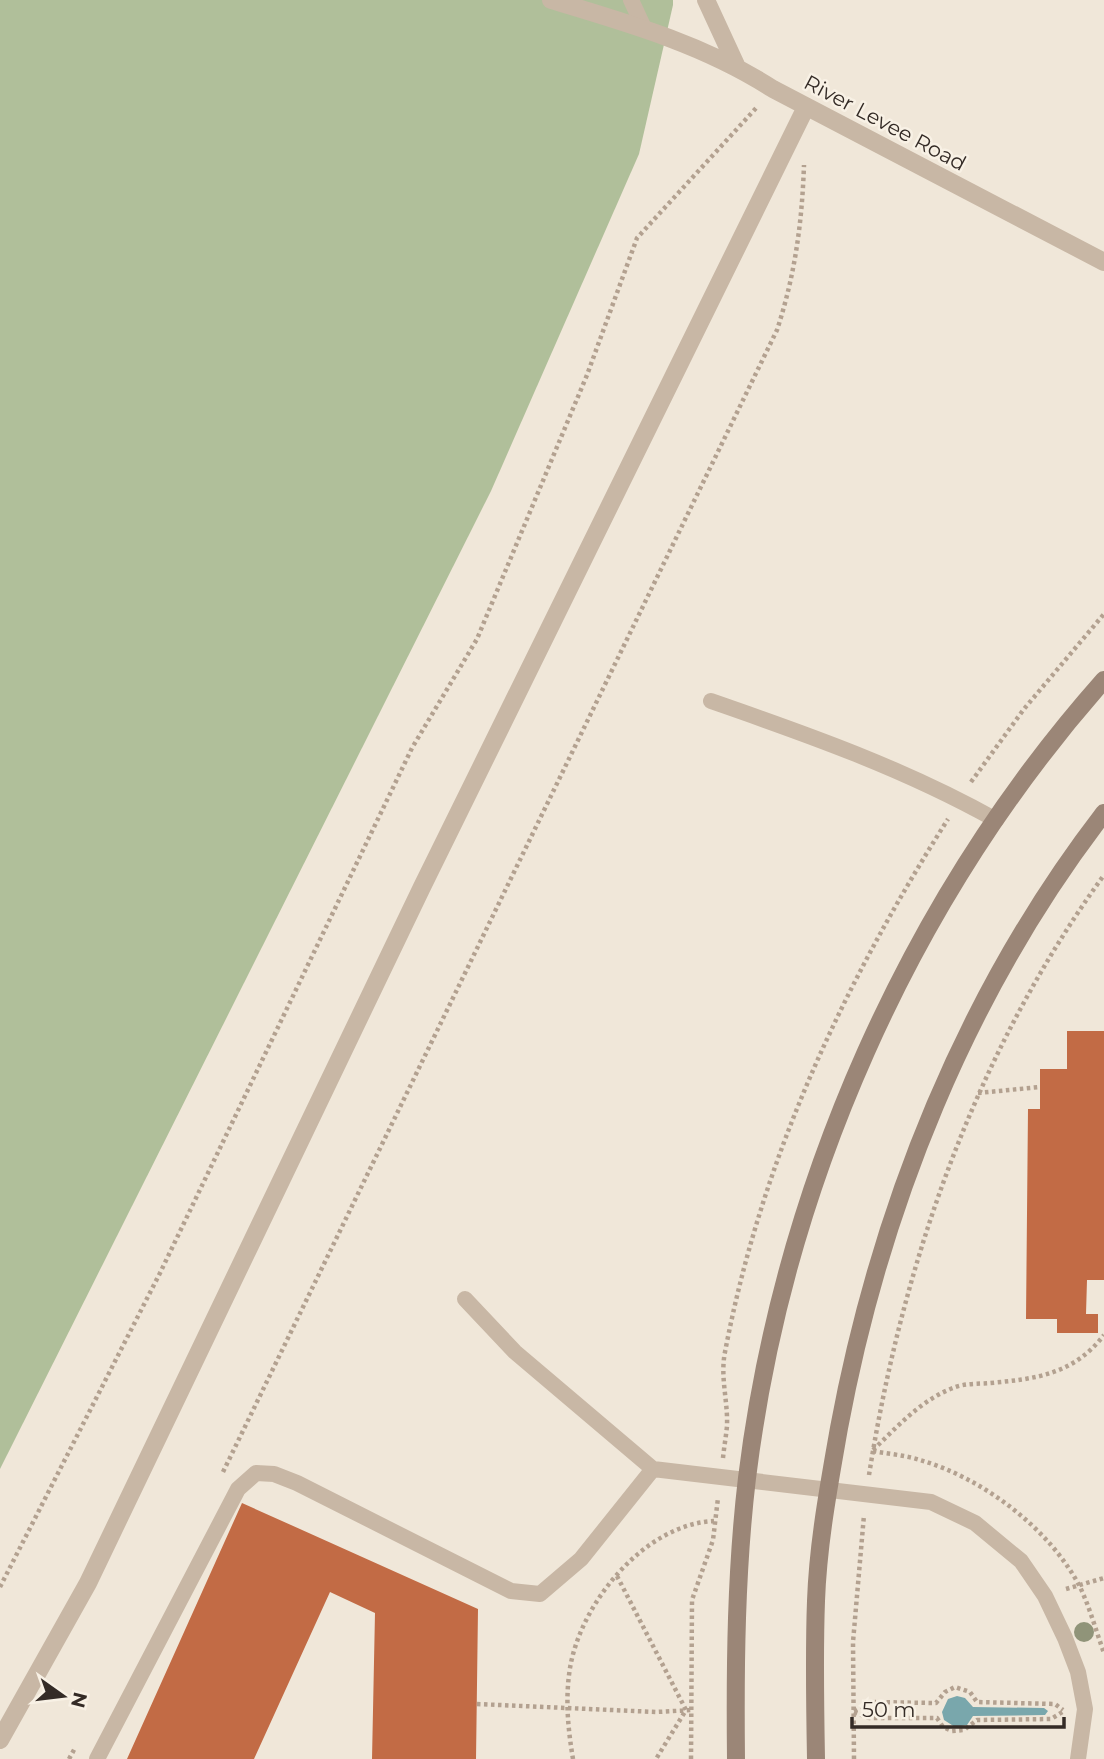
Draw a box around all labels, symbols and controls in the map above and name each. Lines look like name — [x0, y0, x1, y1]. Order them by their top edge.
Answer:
street label: River Levee Road — [800, 69, 971, 176]
north arrow — [28, 1661, 98, 1731]
scale bar — [852, 1686, 1064, 1730]
text: N — [66, 1690, 92, 1710]
text: 50 m — [862, 1697, 916, 1722]

